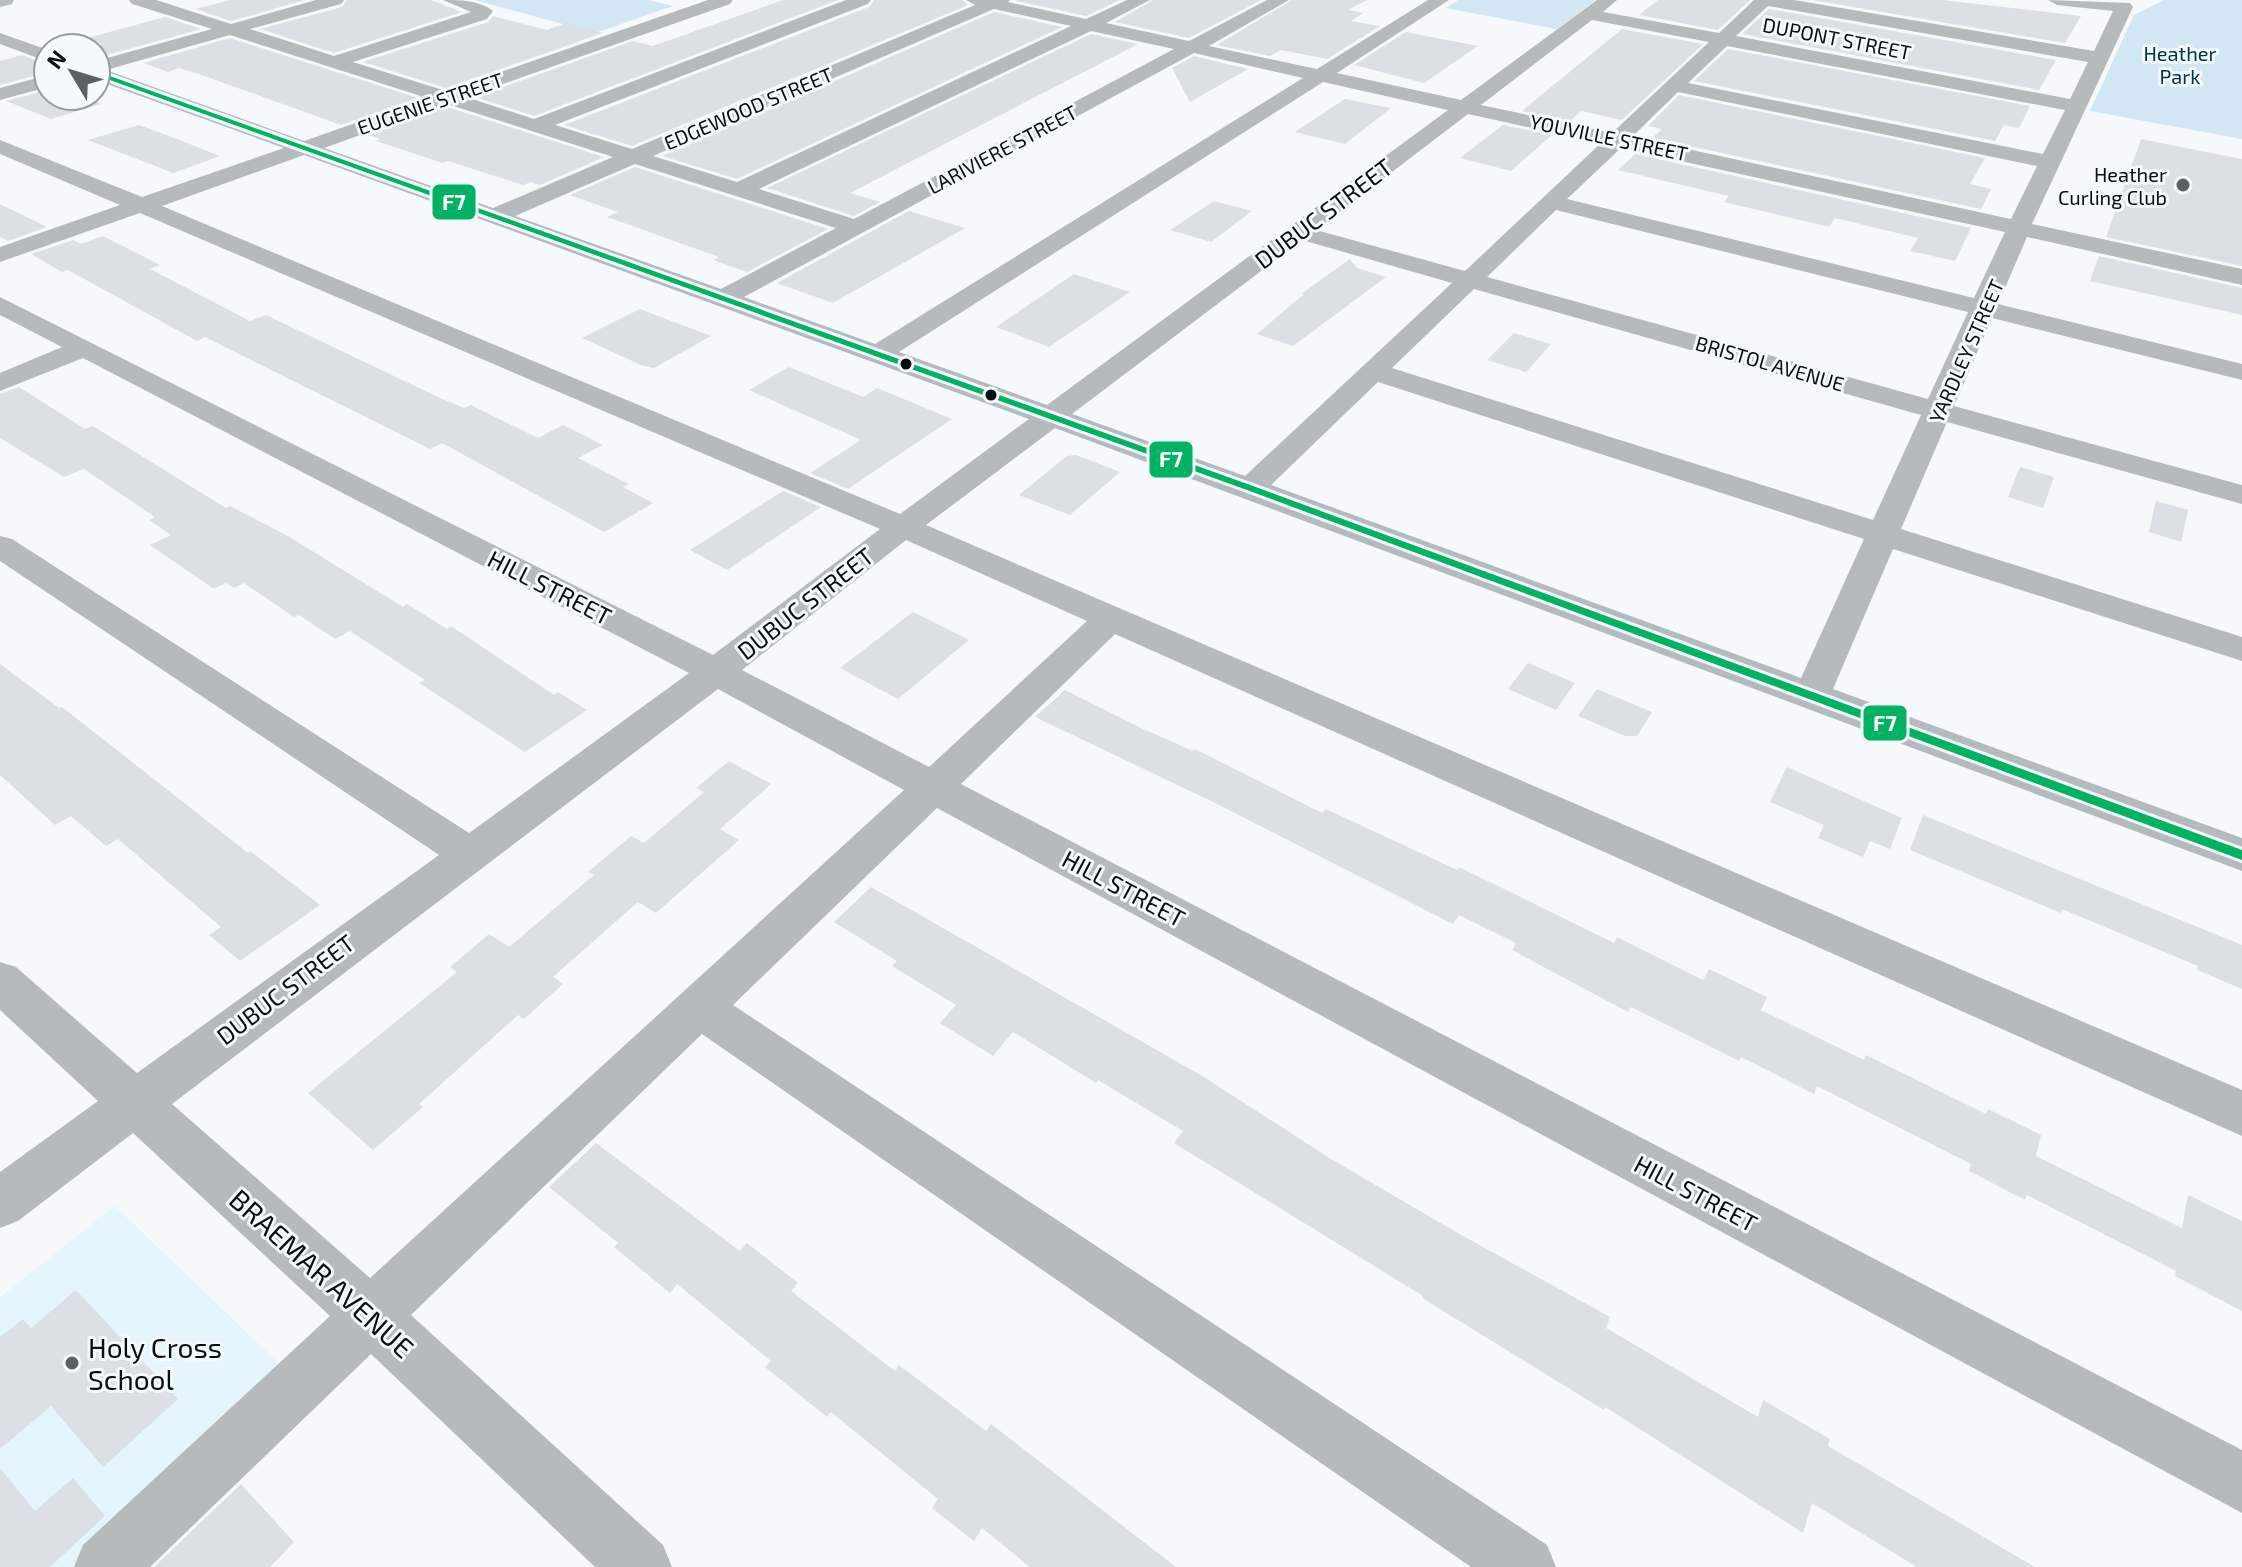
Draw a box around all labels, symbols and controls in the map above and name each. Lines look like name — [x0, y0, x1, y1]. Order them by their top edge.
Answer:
street label: DUPONT STREET — [1761, 12, 1914, 64]
north arrow — [32, 32, 112, 112]
park label: Heather Park — [2143, 41, 2217, 88]
text: N — [40, 45, 71, 73]
street label: EDGEWOOD STREET — [660, 61, 836, 154]
street label: EUGENIE STREET — [354, 67, 506, 139]
street label: LARIVIERE STREET — [923, 99, 1081, 199]
street label: YOUVILLE STREET — [1528, 109, 1690, 166]
street label: DUBUC STREET — [1248, 152, 1398, 274]
place label: Heather Curling Club — [2058, 162, 2167, 209]
marker: Heather Curling Club — [2174, 176, 2192, 194]
line badge: F7 — [431, 183, 477, 221]
text: F7 — [442, 188, 466, 214]
street label: YARDLEY STREET — [1924, 275, 2009, 426]
street label: BRISTOL AVENUE — [1693, 330, 1847, 396]
unlabelled marker — [898, 356, 914, 372]
unlabelled marker — [983, 387, 999, 403]
line badge: F7 — [1148, 440, 1194, 479]
text: F7 — [1159, 445, 1183, 471]
street label: DUBUC STREET — [731, 541, 879, 665]
street label: HILL STREET — [483, 543, 617, 631]
line badge: F7 — [1862, 704, 1908, 742]
text: F7 — [1873, 709, 1897, 735]
street label: HILL STREET — [1058, 844, 1190, 932]
street label: DUBUC STREET — [210, 928, 360, 1050]
street label: HILL STREET — [1630, 1149, 1762, 1237]
street label: BRAEMAR AVENUE — [223, 1181, 421, 1365]
place label: Holy Cross School — [88, 1330, 222, 1396]
marker: Holy Cross School — [63, 1354, 81, 1372]

